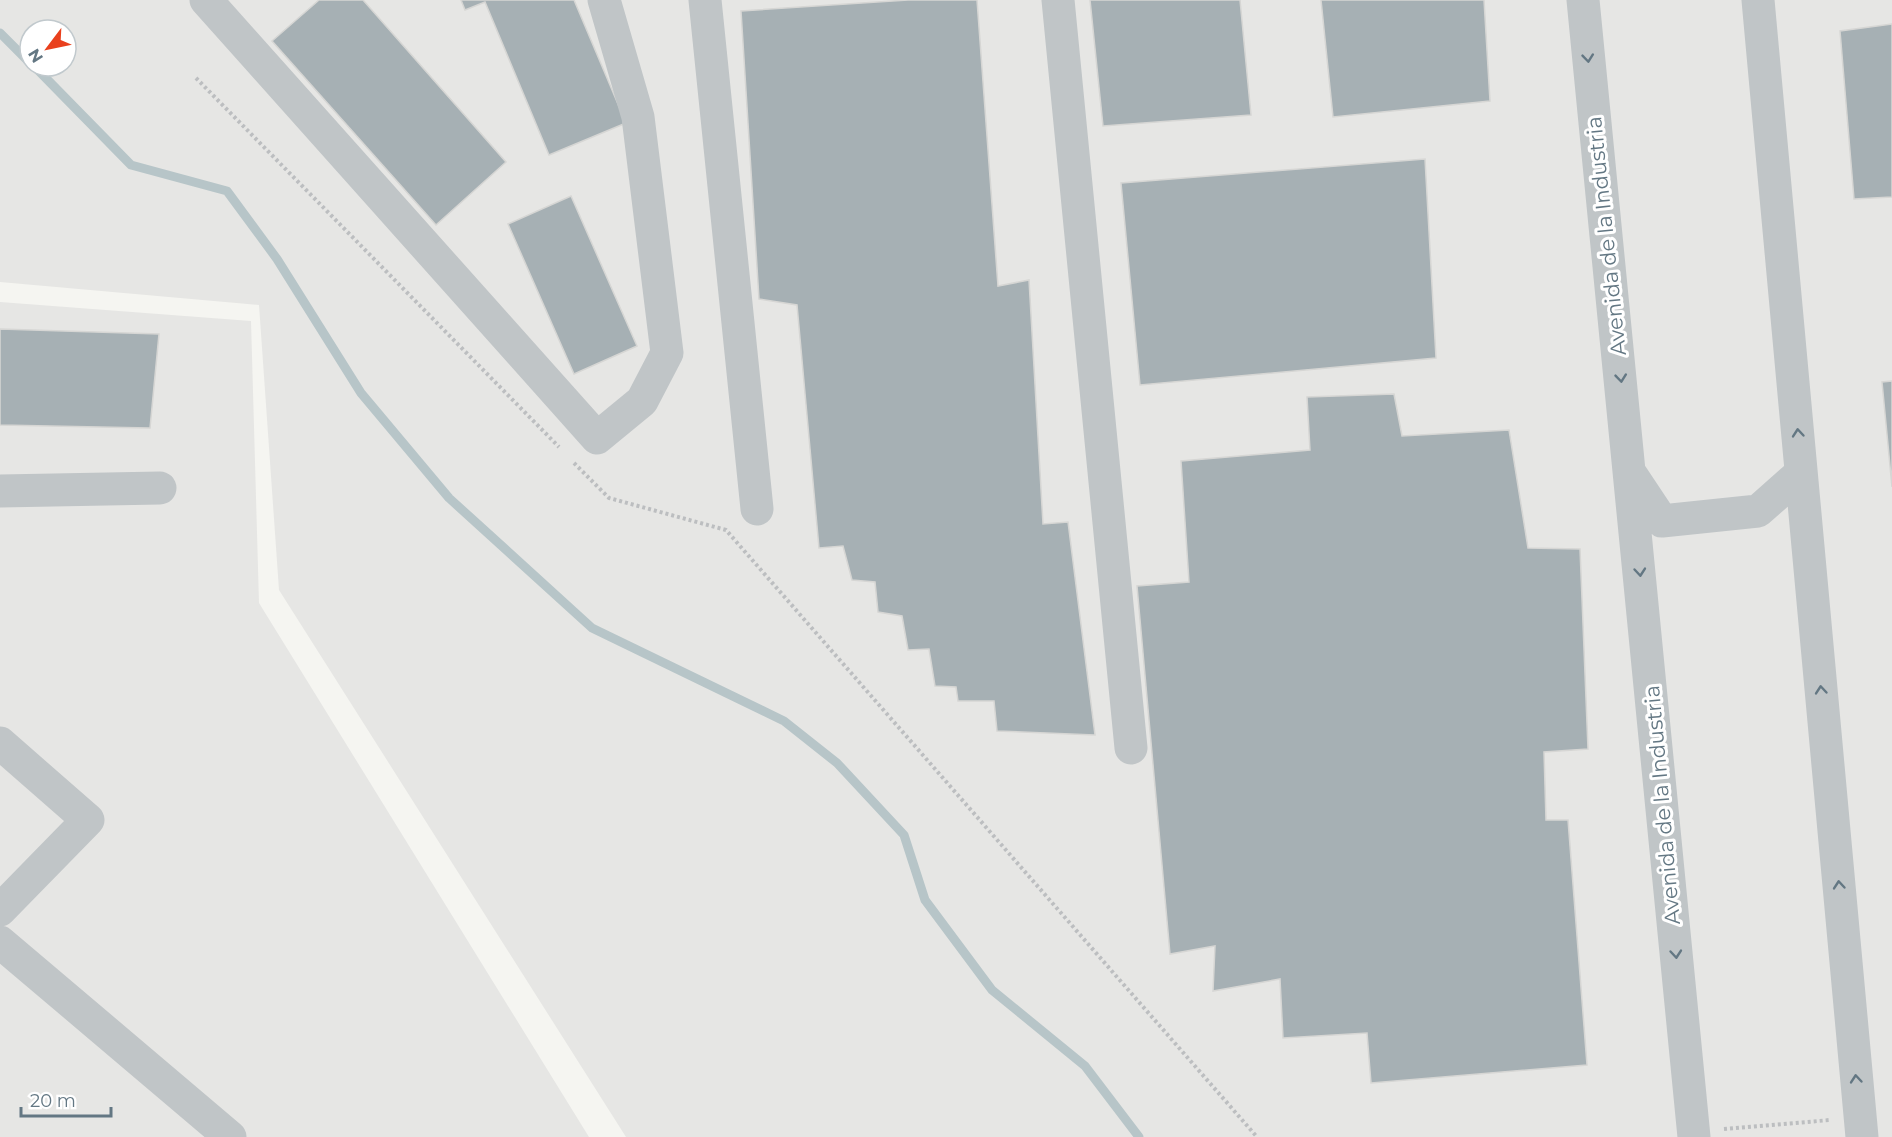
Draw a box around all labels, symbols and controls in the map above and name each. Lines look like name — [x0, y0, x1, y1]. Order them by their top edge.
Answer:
north arrow — [18, 18, 78, 78]
text: N — [24, 45, 47, 66]
one-way arrow — [1581, 54, 1594, 63]
street label: Avenida de la Industria — [1581, 115, 1631, 357]
one-way arrow — [1614, 373, 1627, 382]
one-way arrow — [1792, 429, 1805, 438]
one-way arrow — [1633, 567, 1646, 576]
street label: Avenida de la Industria — [1639, 684, 1685, 926]
one-way arrow — [1815, 686, 1828, 695]
one-way arrow — [1833, 880, 1846, 889]
one-way arrow — [1669, 949, 1682, 958]
one-way arrow — [1850, 1074, 1863, 1083]
scale bar — [21, 1080, 111, 1118]
text: 20 m — [30, 1090, 76, 1112]

